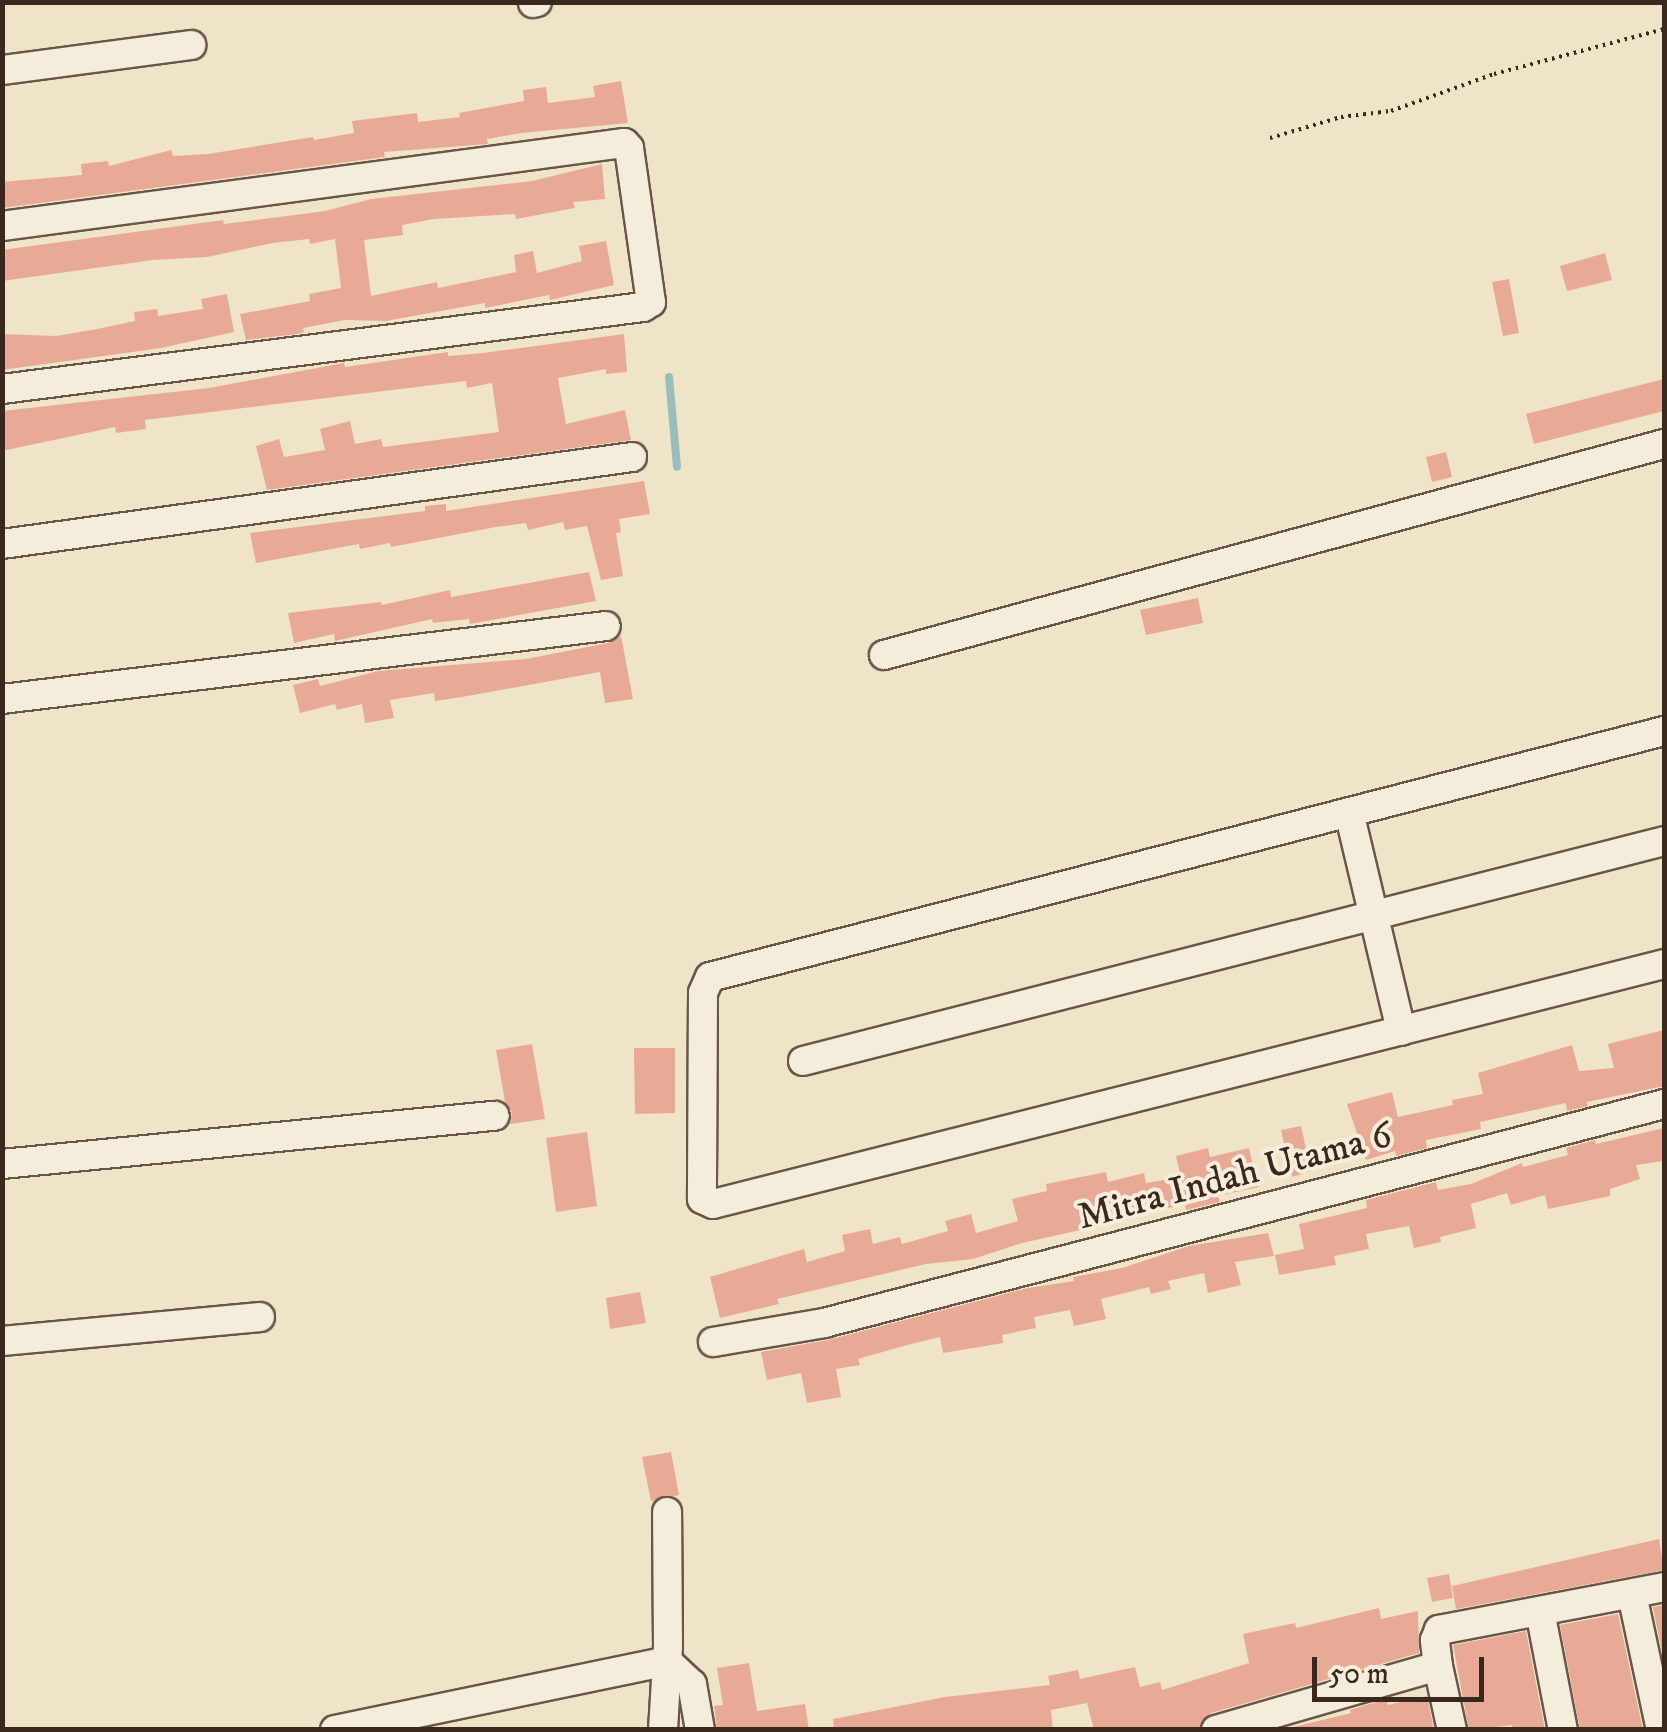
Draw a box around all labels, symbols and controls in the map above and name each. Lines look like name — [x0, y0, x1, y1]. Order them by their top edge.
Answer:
street label: Mitra Indah Utama 6 — [1073, 1113, 1397, 1241]
scale bar — [1317, 1637, 1490, 1699]
text: 50 m — [1329, 1656, 1389, 1693]

